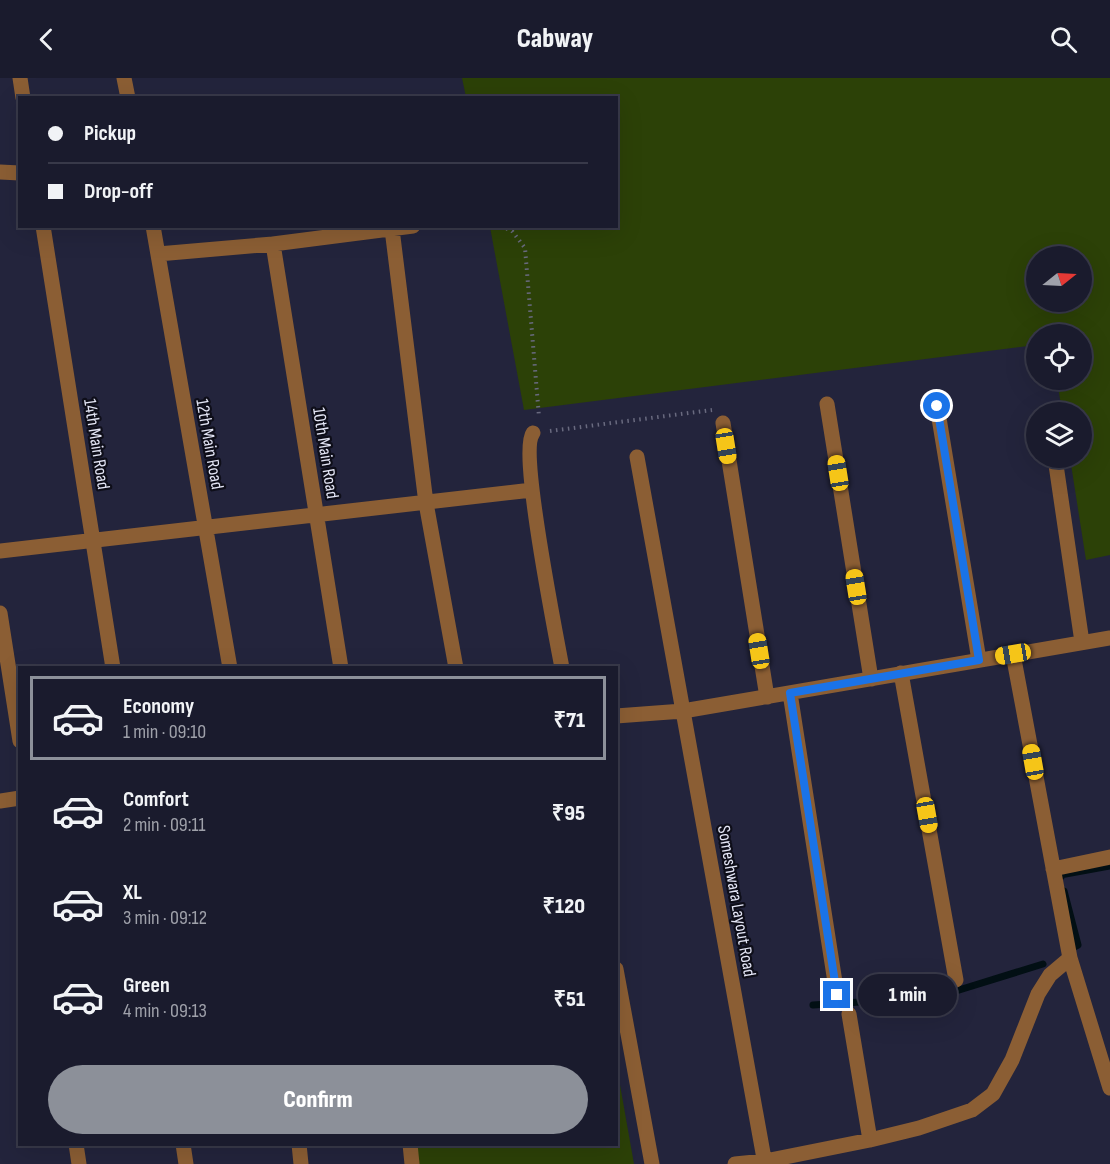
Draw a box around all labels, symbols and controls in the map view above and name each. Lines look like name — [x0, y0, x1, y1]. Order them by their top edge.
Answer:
icon: back — [30, 23, 63, 56]
text: Cabway — [517, 23, 593, 55]
icon: search — [1047, 23, 1080, 56]
text: Pickup — [84, 120, 136, 147]
text: Drop-off — [84, 178, 153, 205]
north arrow — [1026, 246, 1092, 312]
map controls — [1026, 246, 1092, 468]
button: locate — [1026, 324, 1092, 390]
route start — [923, 392, 950, 419]
street label: 14th Main Road — [79, 397, 114, 491]
street label: 12th Main Road — [191, 397, 228, 491]
button: layers — [1026, 402, 1092, 468]
street label: 10th Main Road — [308, 406, 343, 500]
car — [714, 427, 738, 465]
car — [826, 454, 850, 492]
car — [844, 568, 868, 606]
car — [747, 632, 771, 670]
car — [994, 642, 1032, 666]
icon: car — [51, 691, 105, 745]
text: Economy — [123, 693, 194, 720]
text: ₹71 — [553, 707, 585, 734]
text: 1 min · 09:10 — [123, 720, 206, 744]
car — [1021, 743, 1045, 781]
icon: car — [51, 784, 105, 838]
text: Comfort — [123, 786, 189, 813]
car — [915, 796, 939, 834]
text: ₹95 — [552, 800, 585, 827]
text: 2 min · 09:11 — [123, 813, 205, 837]
street label: Someshwara Layout Road — [713, 824, 760, 978]
icon: car — [51, 877, 105, 931]
text: XL — [123, 879, 142, 906]
text: ₹120 — [542, 893, 585, 920]
text: 3 min · 09:12 — [123, 906, 207, 930]
icon: car — [51, 970, 105, 1024]
text: Green — [123, 972, 170, 999]
callout: 1 min — [858, 974, 957, 1016]
route end — [823, 981, 850, 1008]
text: 1 min — [888, 983, 927, 1007]
text: ₹51 — [553, 986, 585, 1013]
text: 4 min · 09:13 — [123, 999, 207, 1023]
button: Confirm — [48, 1065, 588, 1134]

